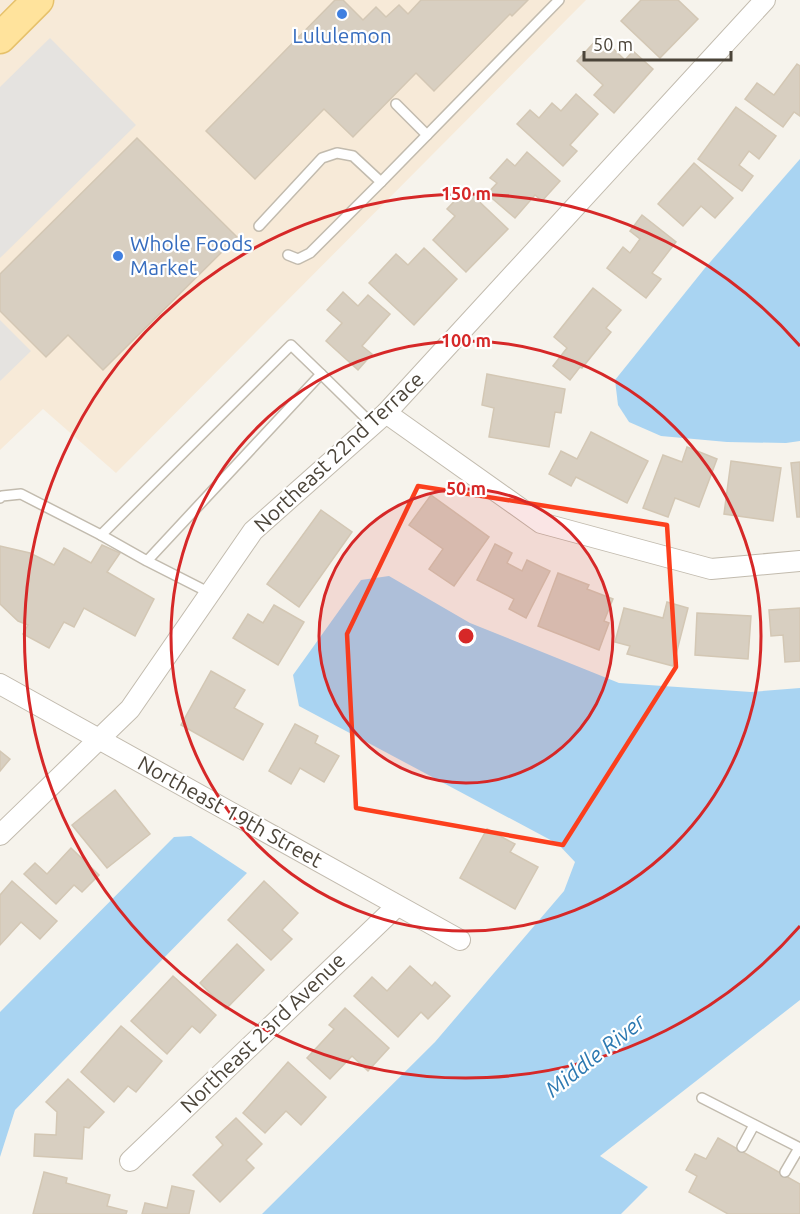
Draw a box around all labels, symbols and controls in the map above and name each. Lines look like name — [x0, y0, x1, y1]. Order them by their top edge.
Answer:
marker: Lululemon — [335, 7, 349, 21]
place label: Lululemon — [292, 23, 392, 47]
scale bar — [584, 24, 731, 62]
text: 50 m — [593, 34, 633, 54]
text: 150 m — [441, 183, 491, 203]
place label: Whole Foods Market — [130, 231, 253, 279]
marker: Whole Foods Market — [111, 249, 125, 263]
text: 100 m — [441, 330, 491, 350]
street label: Northeast 22nd Terrace — [249, 366, 428, 536]
text: 50 m — [446, 478, 486, 498]
centre of rings — [456, 626, 476, 646]
street label: Northeast 19th Street — [134, 750, 327, 872]
street label: Northeast 23rd Avenue — [175, 947, 350, 1117]
water label: Middle River — [540, 1008, 650, 1101]

